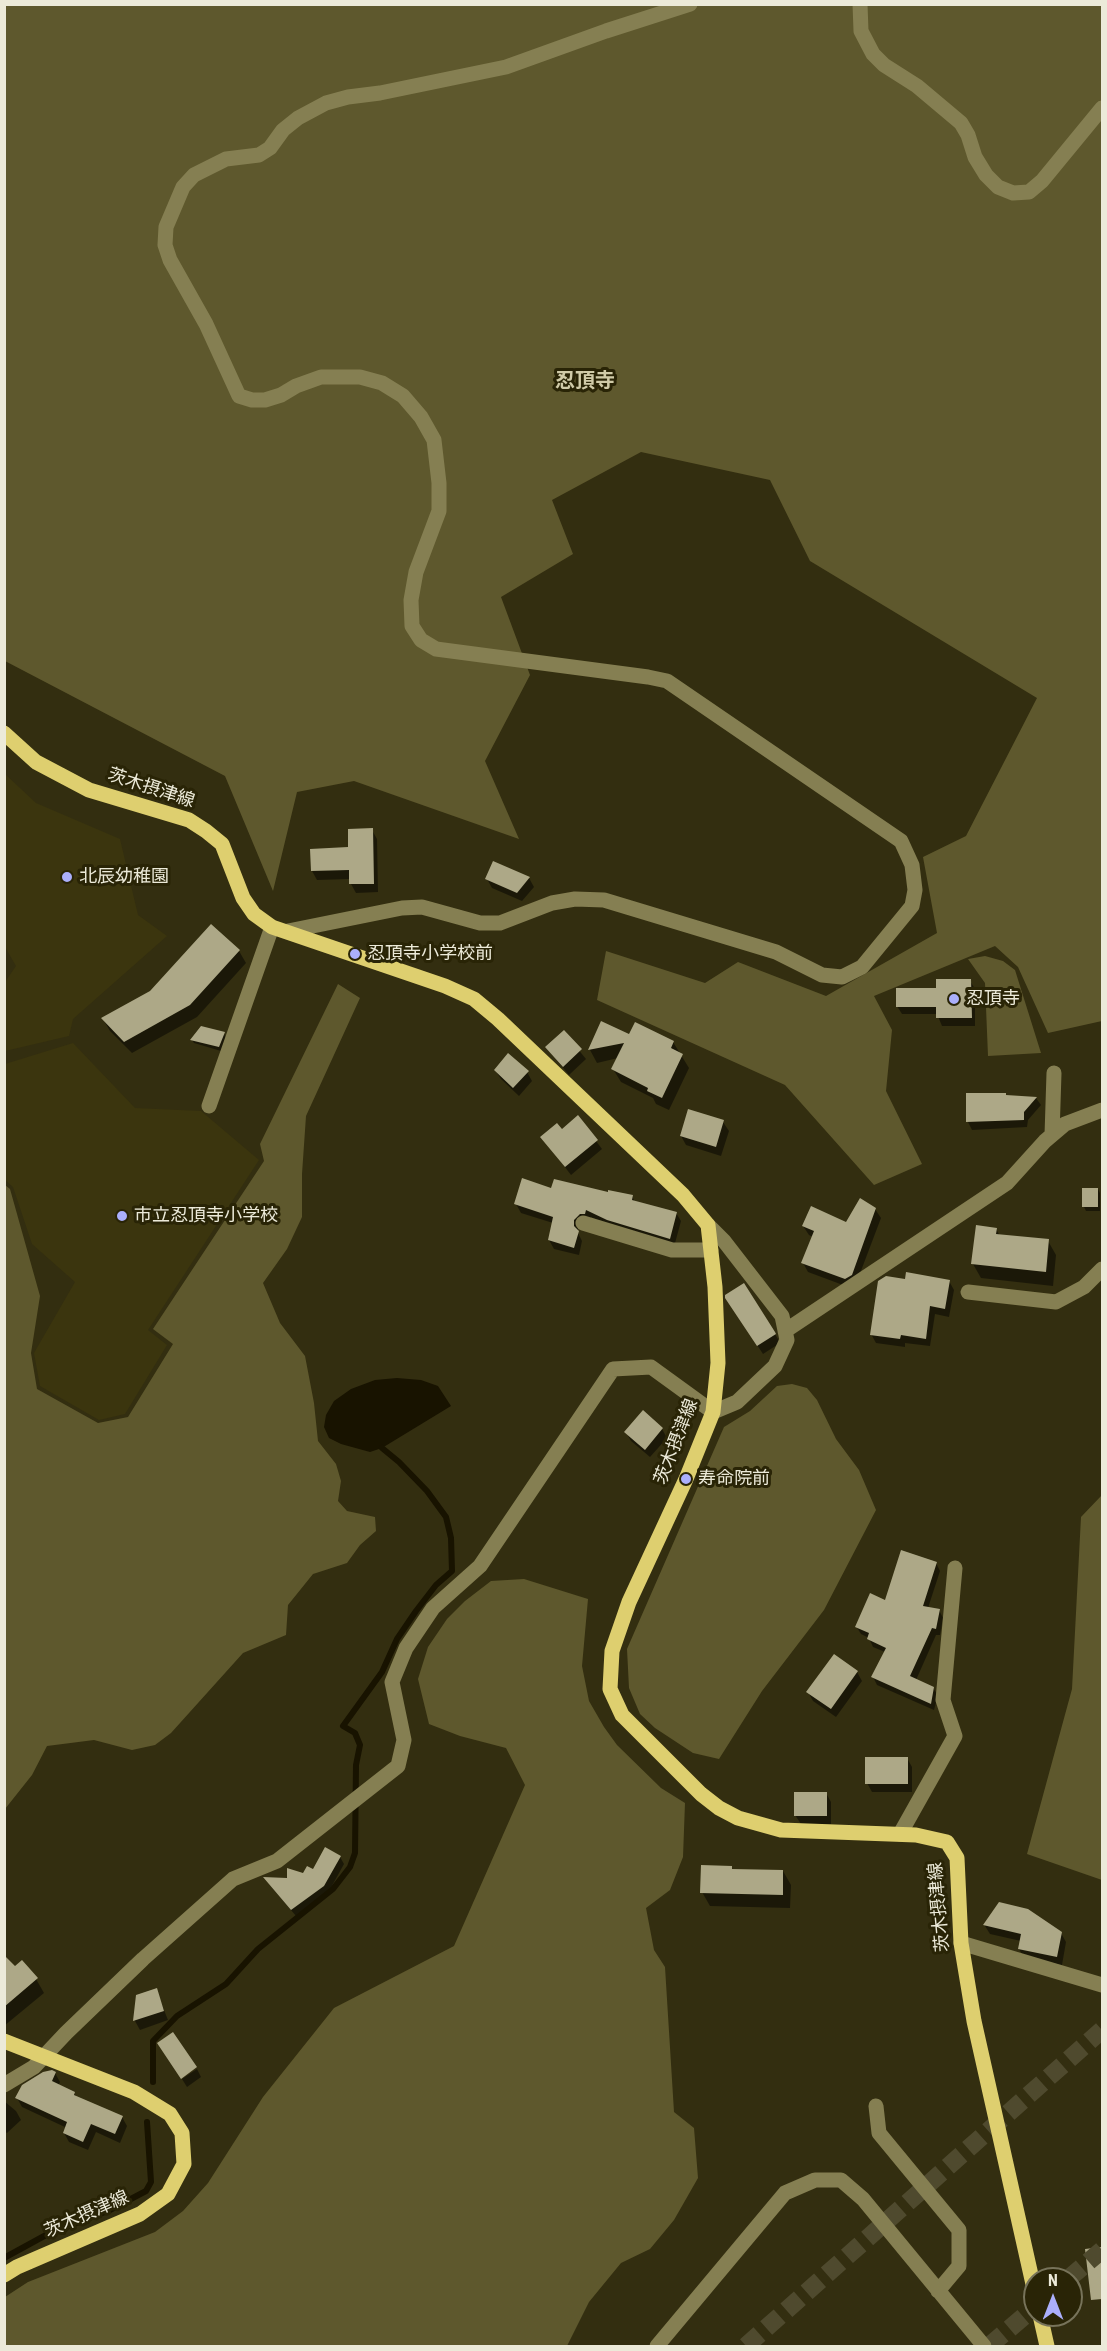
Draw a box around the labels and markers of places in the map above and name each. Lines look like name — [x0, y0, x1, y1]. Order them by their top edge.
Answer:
place label: 北辰幼稚園 — [79, 866, 169, 888]
marker: 北辰幼稚園 — [60, 870, 74, 884]
place label: 忍頂寺小学校前 — [367, 943, 493, 965]
marker: 忍頂寺小学校前 — [348, 947, 362, 961]
place label: 忍頂寺 — [966, 988, 1020, 1010]
marker: 忍頂寺 — [947, 992, 961, 1006]
place label: 市立忍頂寺小学校 — [134, 1205, 278, 1227]
marker: 市立忍頂寺小学校 — [115, 1209, 129, 1223]
place label: 寿命院前 — [698, 1468, 770, 1490]
marker: 寿命院前 — [679, 1472, 693, 1486]

